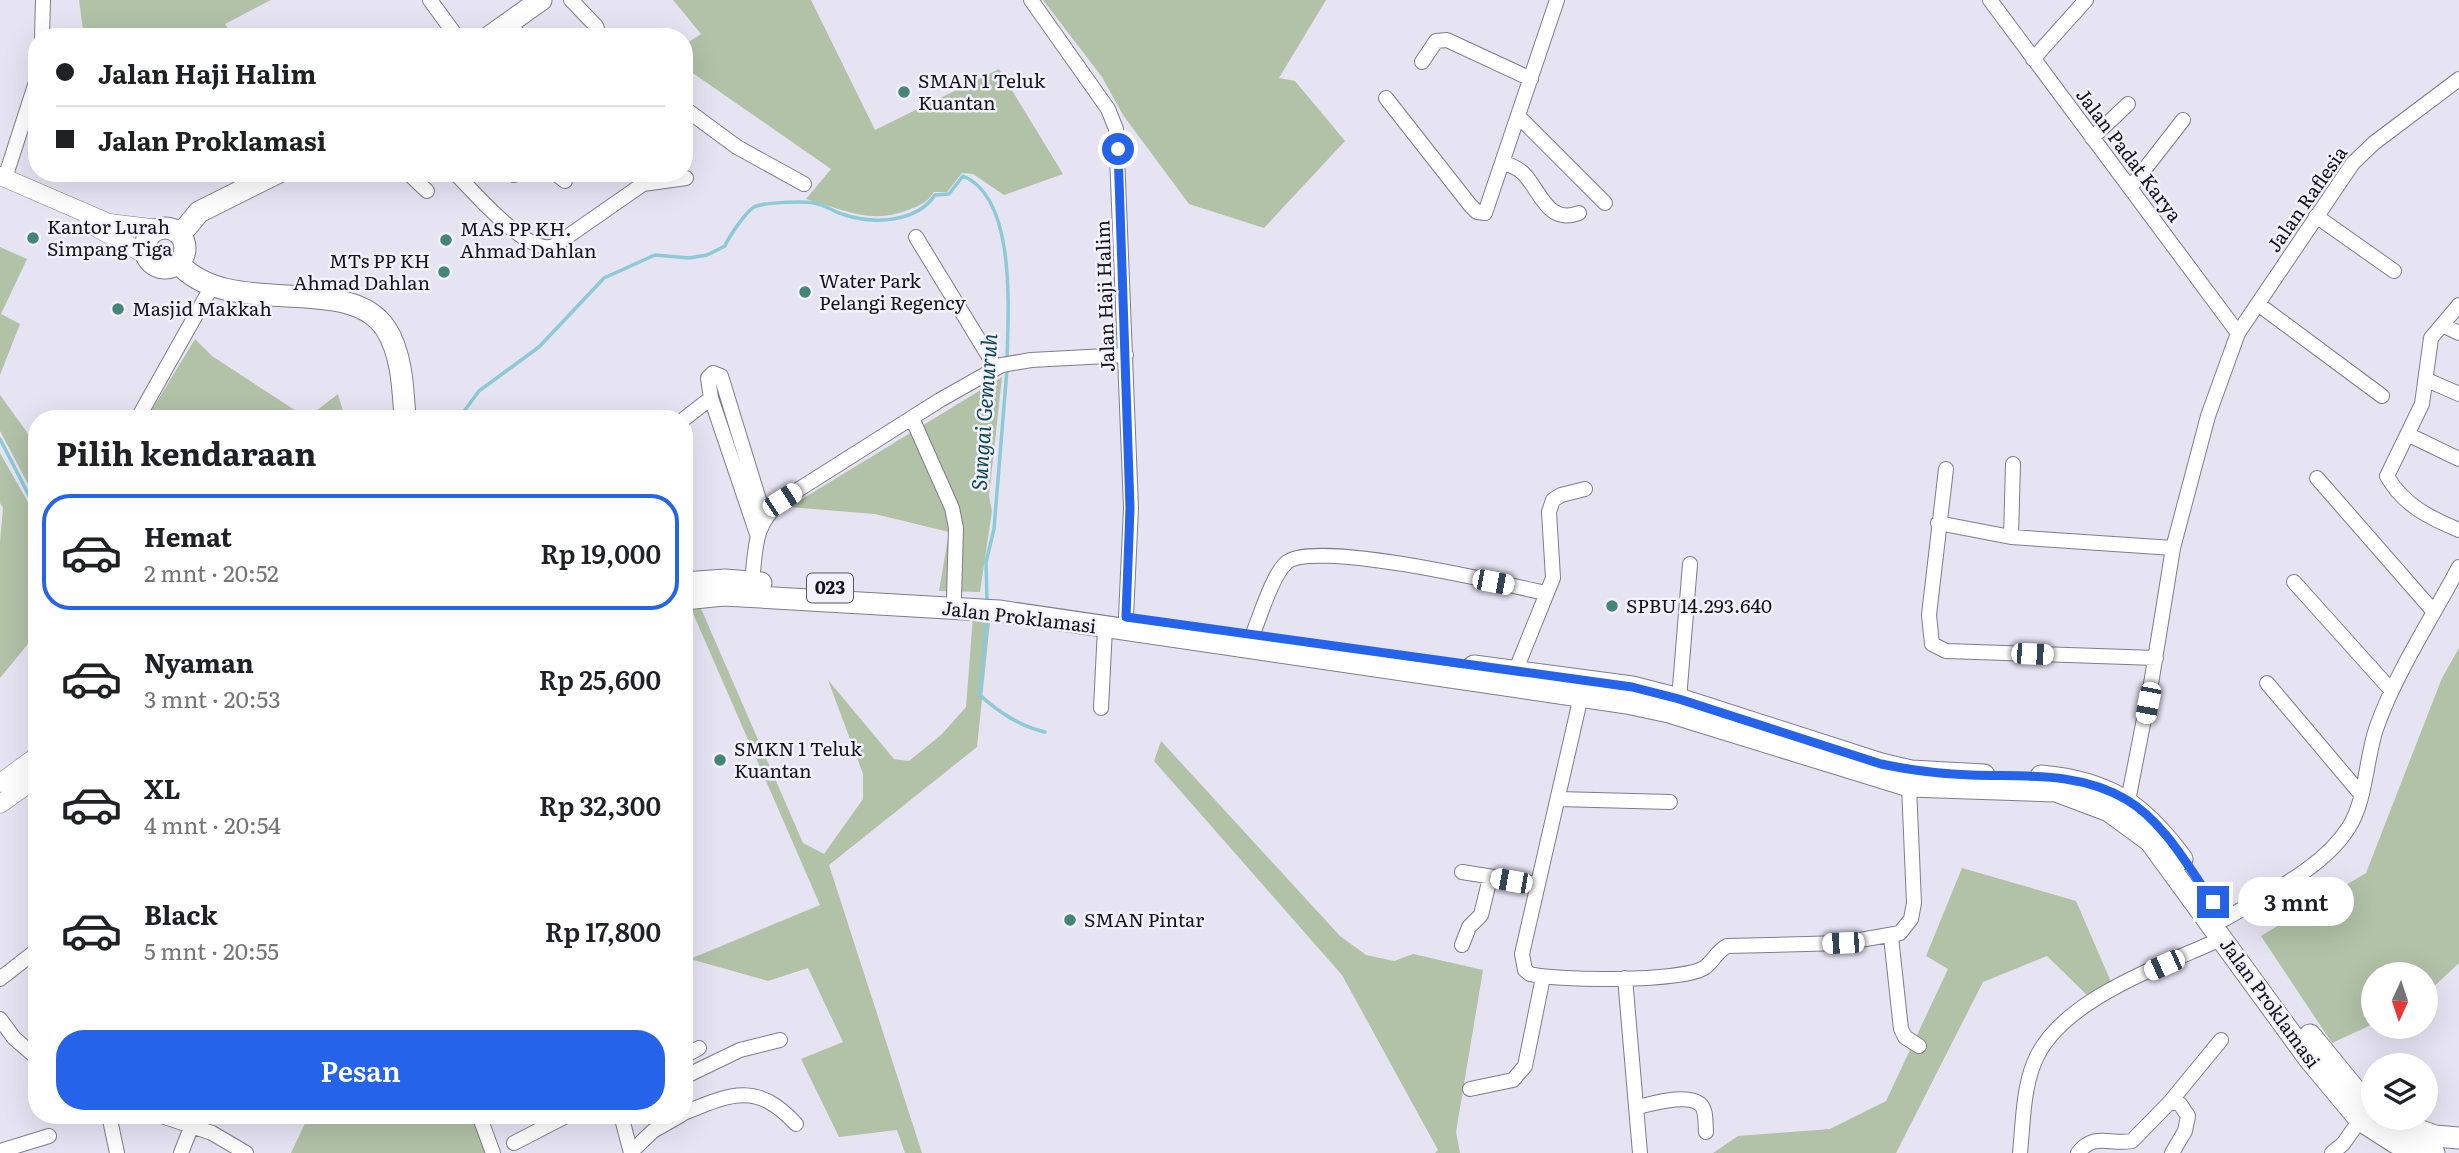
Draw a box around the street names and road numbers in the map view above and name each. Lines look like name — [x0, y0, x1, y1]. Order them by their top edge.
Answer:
street label: Jalan Padat Karya — [2070, 82, 2190, 228]
street label: Jalan Raflesia — [2259, 139, 2354, 257]
street label: Jalan Haji Halim — [1087, 220, 1121, 373]
road number: 023 — [807, 574, 853, 602]
street label: Jalan Proklamasi — [940, 593, 1098, 639]
street label: Jalan Proklamasi — [2214, 931, 2328, 1073]

